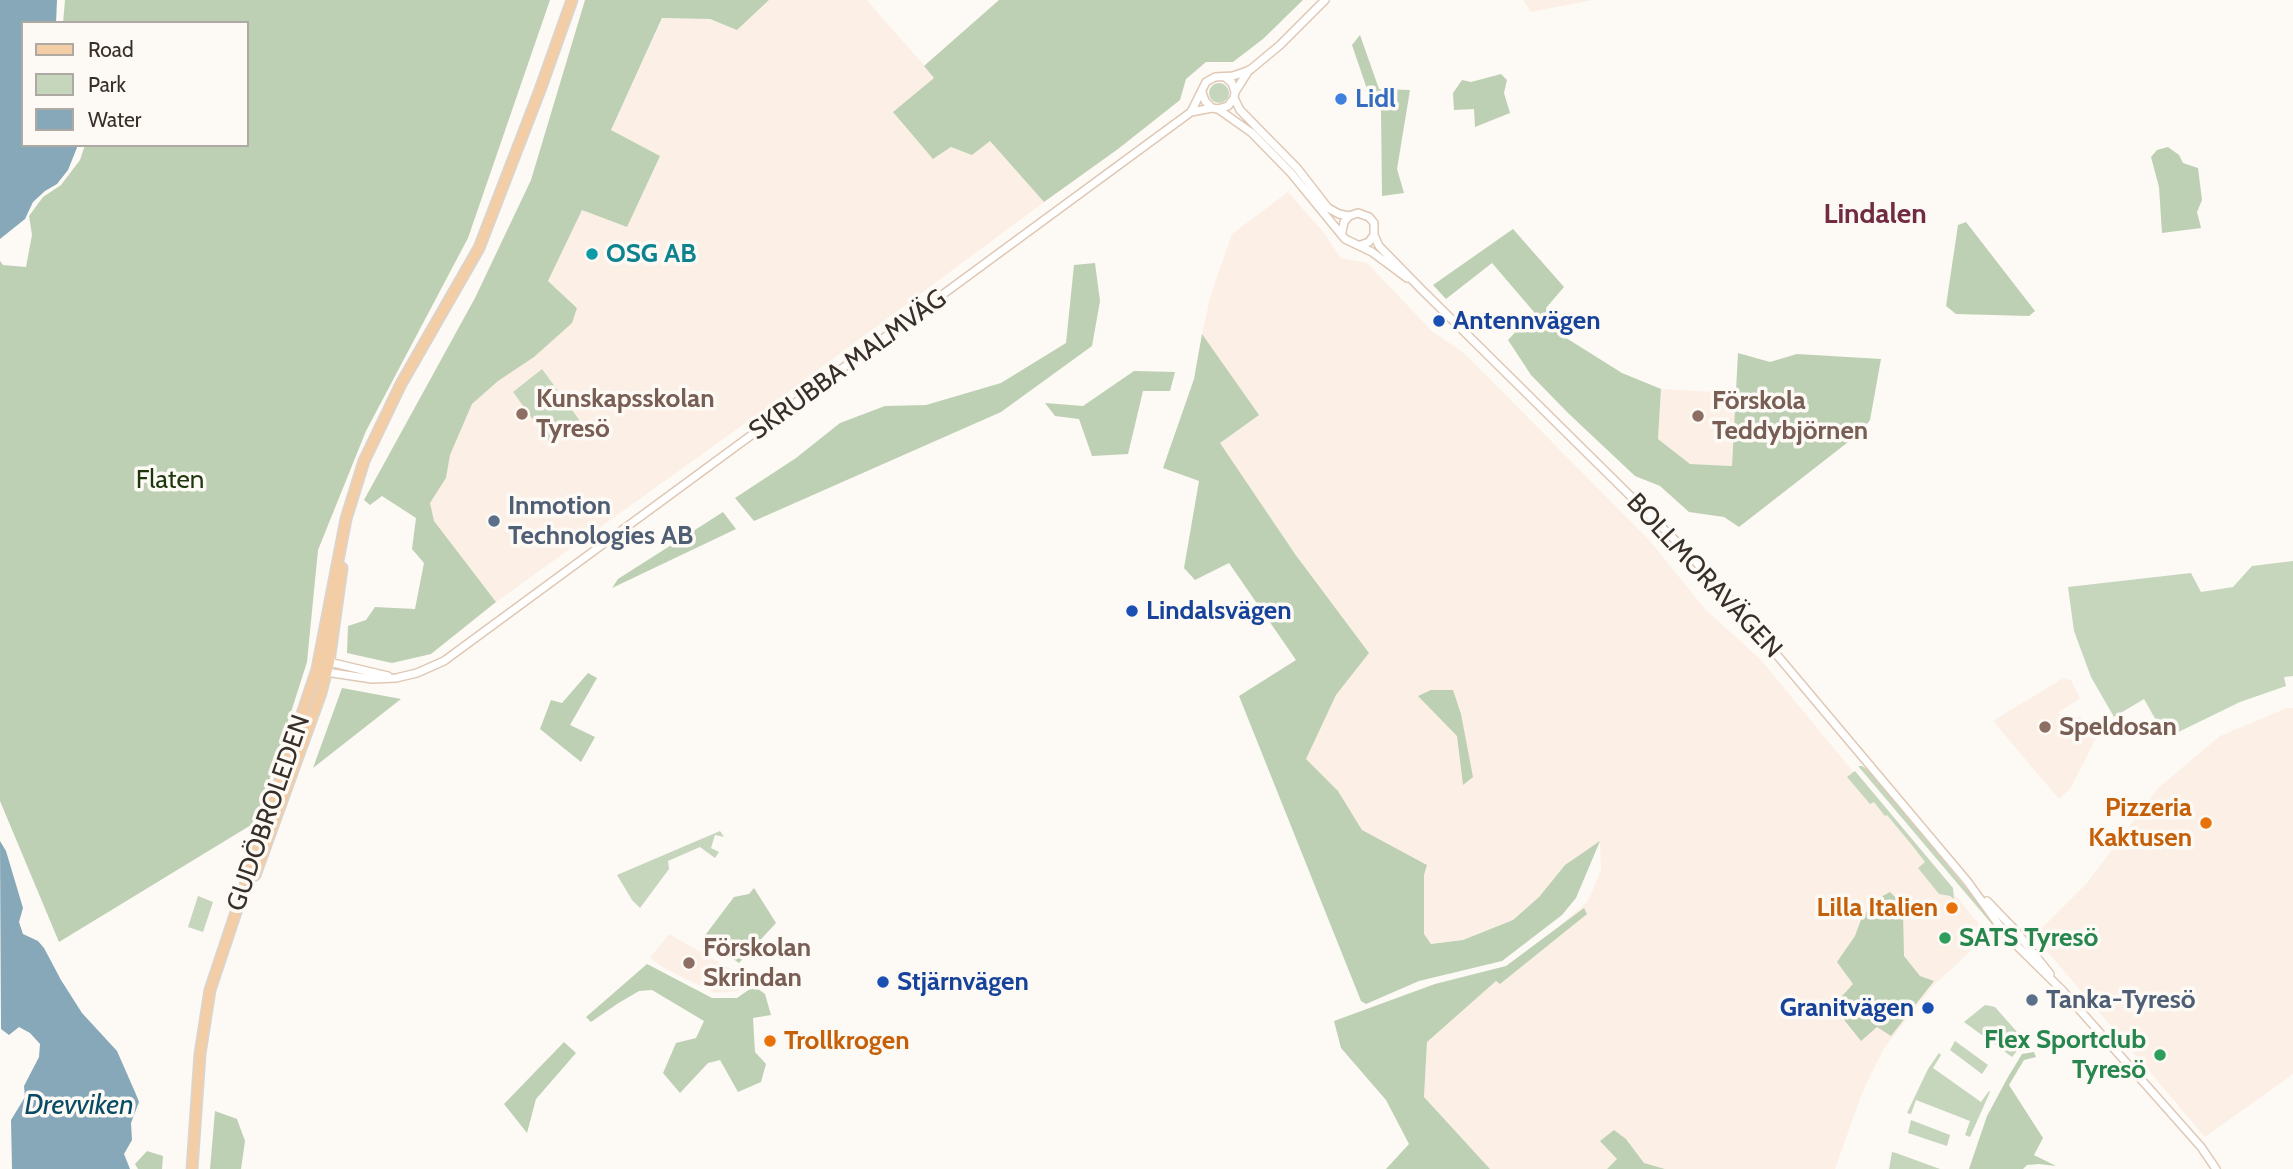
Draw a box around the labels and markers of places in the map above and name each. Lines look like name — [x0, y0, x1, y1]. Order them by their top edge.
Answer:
place label: Lidl — [1355, 83, 1396, 115]
marker: Lidl — [1333, 91, 1349, 107]
place label: OSG AB — [606, 238, 696, 270]
marker: OSG AB — [584, 246, 600, 262]
place label: Antennvägen — [1453, 305, 1600, 337]
marker: Antennvägen — [1431, 313, 1447, 329]
place label: Kunskapsskolan Tyresö — [536, 383, 715, 444]
place label: Förskola Teddybjörnen — [1712, 385, 1868, 446]
marker: Kunskapsskolan Tyresö — [514, 406, 530, 422]
marker: Förskola Teddybjörnen — [1690, 408, 1706, 424]
place label: Inmotion Technologies AB — [508, 490, 693, 552]
marker: Inmotion Technologies AB — [486, 513, 502, 529]
place label: Lindalsvägen — [1146, 595, 1292, 627]
marker: Lindalsvägen — [1124, 603, 1140, 619]
place label: Speldosan — [2059, 711, 2177, 743]
marker: Speldosan — [2037, 719, 2053, 735]
place label: Pizzeria Kaktusen — [2088, 792, 2192, 854]
marker: Pizzeria Kaktusen — [2198, 815, 2214, 831]
place label: Lilla Italien — [1817, 892, 1938, 924]
marker: Lilla Italien — [1944, 900, 1960, 916]
place label: SATS Tyresö — [1959, 922, 2098, 954]
marker: SATS Tyresö — [1937, 930, 1953, 946]
place label: Förskolan Skrindan — [703, 932, 811, 993]
marker: Förskolan Skrindan — [681, 955, 697, 971]
place label: Stjärnvägen — [897, 966, 1029, 998]
marker: Stjärnvägen — [875, 974, 891, 990]
place label: Tanka-Tyresö — [2046, 984, 2196, 1016]
place label: Granitvägen — [1780, 992, 1914, 1024]
marker: Tanka-Tyresö — [2024, 992, 2040, 1008]
marker: Granitvägen — [1920, 1000, 1936, 1016]
place label: Flex Sportclub Tyresö — [1984, 1024, 2146, 1086]
place label: Trollkrogen — [784, 1025, 910, 1057]
marker: Trollkrogen — [762, 1033, 778, 1049]
marker: Flex Sportclub Tyresö — [2152, 1047, 2168, 1063]

